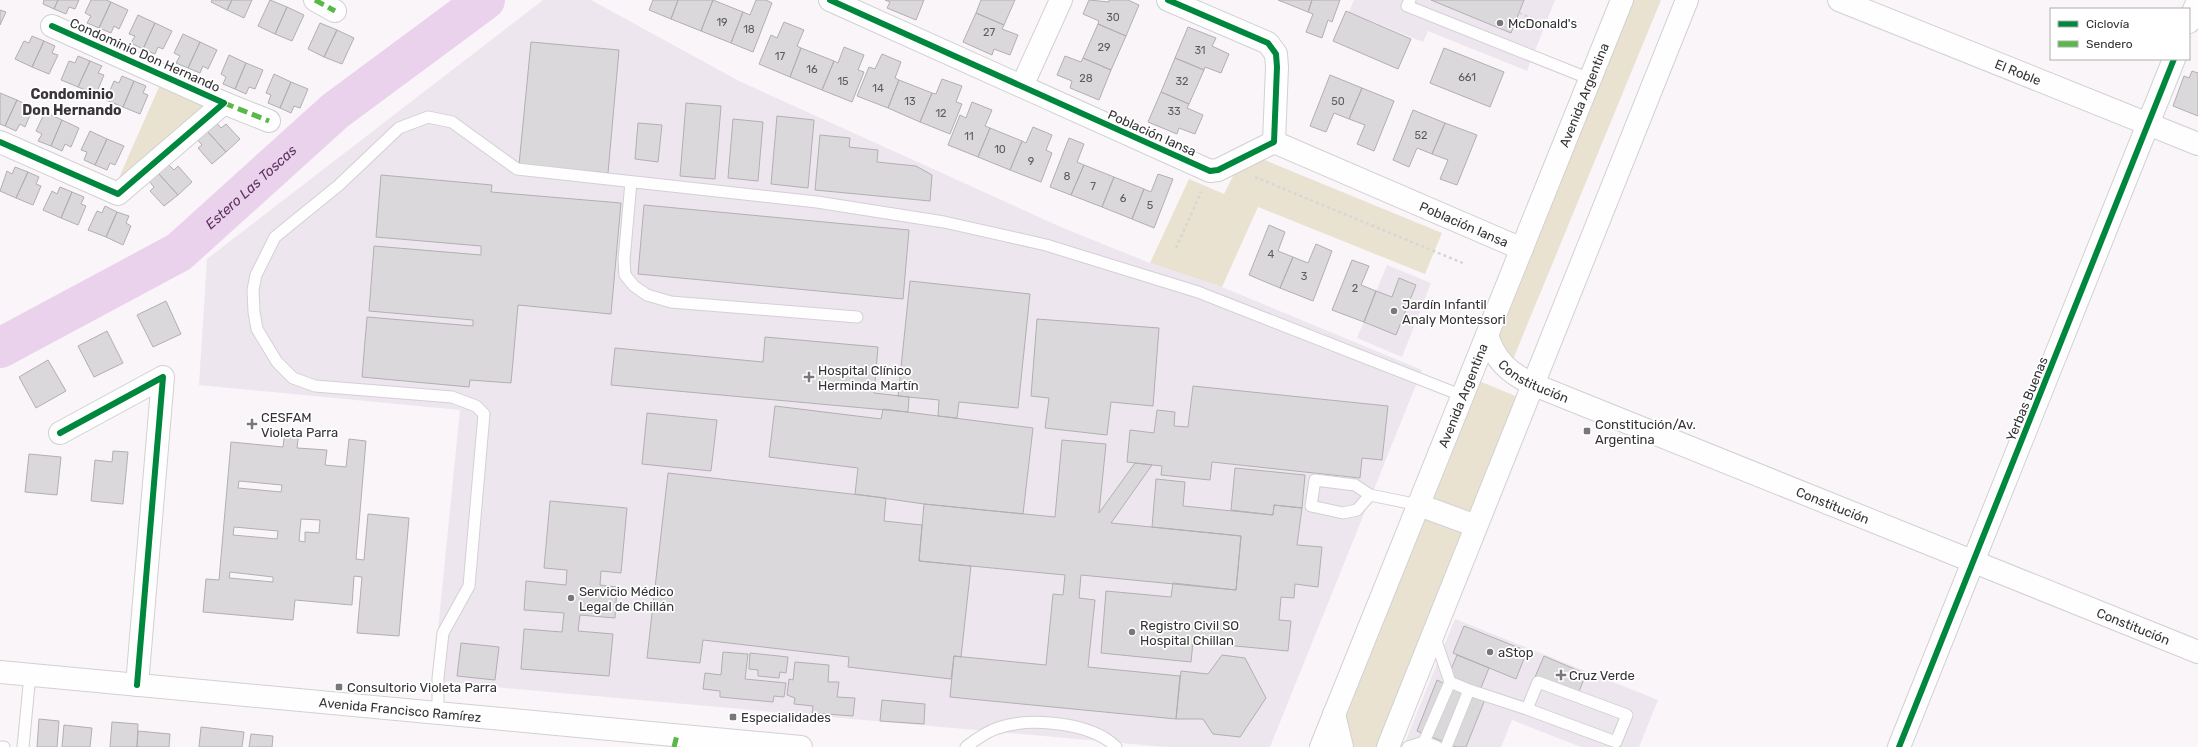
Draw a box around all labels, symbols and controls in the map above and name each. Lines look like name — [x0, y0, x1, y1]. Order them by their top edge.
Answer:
legend — [2050, 8, 2190, 60]
house number: 30 — [1106, 11, 1120, 24]
street label: Condominio Don Hernando — [68, 15, 222, 95]
house number: 19 — [716, 16, 728, 29]
place label: McDonald's — [1508, 16, 1577, 31]
text: Ciclovía — [2086, 17, 2129, 31]
marker: McDonald's — [1495, 18, 1505, 28]
house number: 18 — [743, 23, 755, 36]
house number: 27 — [983, 26, 995, 39]
text: Sendero — [2086, 37, 2133, 51]
house number: 29 — [1098, 41, 1110, 54]
street label: Avenida Argentina — [1556, 41, 1611, 149]
house number: 31 — [1194, 44, 1206, 57]
house number: 17 — [775, 50, 786, 63]
street label: El Roble — [1993, 56, 2043, 88]
house number: 16 — [806, 63, 818, 76]
house number: 661 — [1458, 71, 1476, 84]
house number: 28 — [1079, 72, 1093, 85]
house number: 15 — [837, 75, 849, 88]
house number: 32 — [1175, 75, 1189, 88]
house number: 14 — [872, 82, 884, 95]
district label: Condominio Don Hernando — [22, 86, 122, 119]
house number: 13 — [904, 95, 916, 108]
house number: 50 — [1331, 95, 1345, 108]
house number: 33 — [1167, 105, 1181, 118]
house number: 12 — [935, 107, 947, 120]
street label: Población Iansa — [1106, 107, 1198, 159]
house number: 52 — [1415, 129, 1428, 142]
house number: 11 — [964, 130, 974, 143]
water label: Estero Las Toscas — [202, 142, 300, 233]
house number: 10 — [994, 143, 1006, 156]
house number: 9 — [1028, 155, 1034, 168]
house number: 8 — [1064, 170, 1071, 183]
house number: 7 — [1090, 180, 1096, 193]
house number: 6 — [1120, 192, 1127, 205]
street label: Población Iansa — [1417, 198, 1511, 250]
house number: 5 — [1147, 199, 1154, 212]
house number: 4 — [1268, 248, 1275, 261]
house number: 3 — [1301, 270, 1308, 283]
house number: 2 — [1352, 282, 1358, 295]
place label: Jardín Infantil Analy Montessori — [1402, 297, 1506, 327]
marker: Jardín Infantil Analy Montessori — [1389, 306, 1399, 316]
street label: Avenida Argentina — [1435, 341, 1490, 450]
street label: Yerbas Buenas — [2003, 354, 2051, 443]
street label: Constitución — [1496, 356, 1571, 406]
place label: Hospital Clínico Herminda Martín — [818, 363, 919, 393]
marker: Hospital Clínico Herminda Martín — [803, 371, 815, 383]
place label: CESFAM Violeta Parra — [261, 410, 338, 440]
place label: Constitución/Av. Argentina — [1595, 417, 1696, 448]
marker: CESFAM Violeta Parra — [246, 418, 258, 430]
marker: Constitución/Av. Argentina — [1582, 426, 1592, 436]
street label: Constitución — [1794, 484, 1872, 526]
place label: Servicio Médico Legal de Chillán — [579, 584, 674, 615]
marker: Servicio Médico Legal de Chillán — [566, 593, 576, 603]
street label: Constitución — [2095, 605, 2172, 647]
place label: Registro Civil SO Hospital Chillan — [1140, 618, 1239, 648]
marker: Registro Civil SO Hospital Chillan — [1127, 627, 1137, 637]
place label: aStop — [1498, 645, 1534, 660]
marker: aStop — [1485, 647, 1495, 657]
place label: Cruz Verde — [1569, 668, 1635, 683]
marker: Cruz Verde — [1556, 670, 1566, 680]
place label: Consultorio Violeta Parra — [347, 680, 497, 695]
marker: Consultorio Violeta Parra — [334, 682, 344, 692]
street label: Avenida Francisco Ramírez — [318, 694, 482, 725]
place label: Especialidades — [741, 710, 831, 725]
marker: Especialidades — [728, 712, 738, 722]

